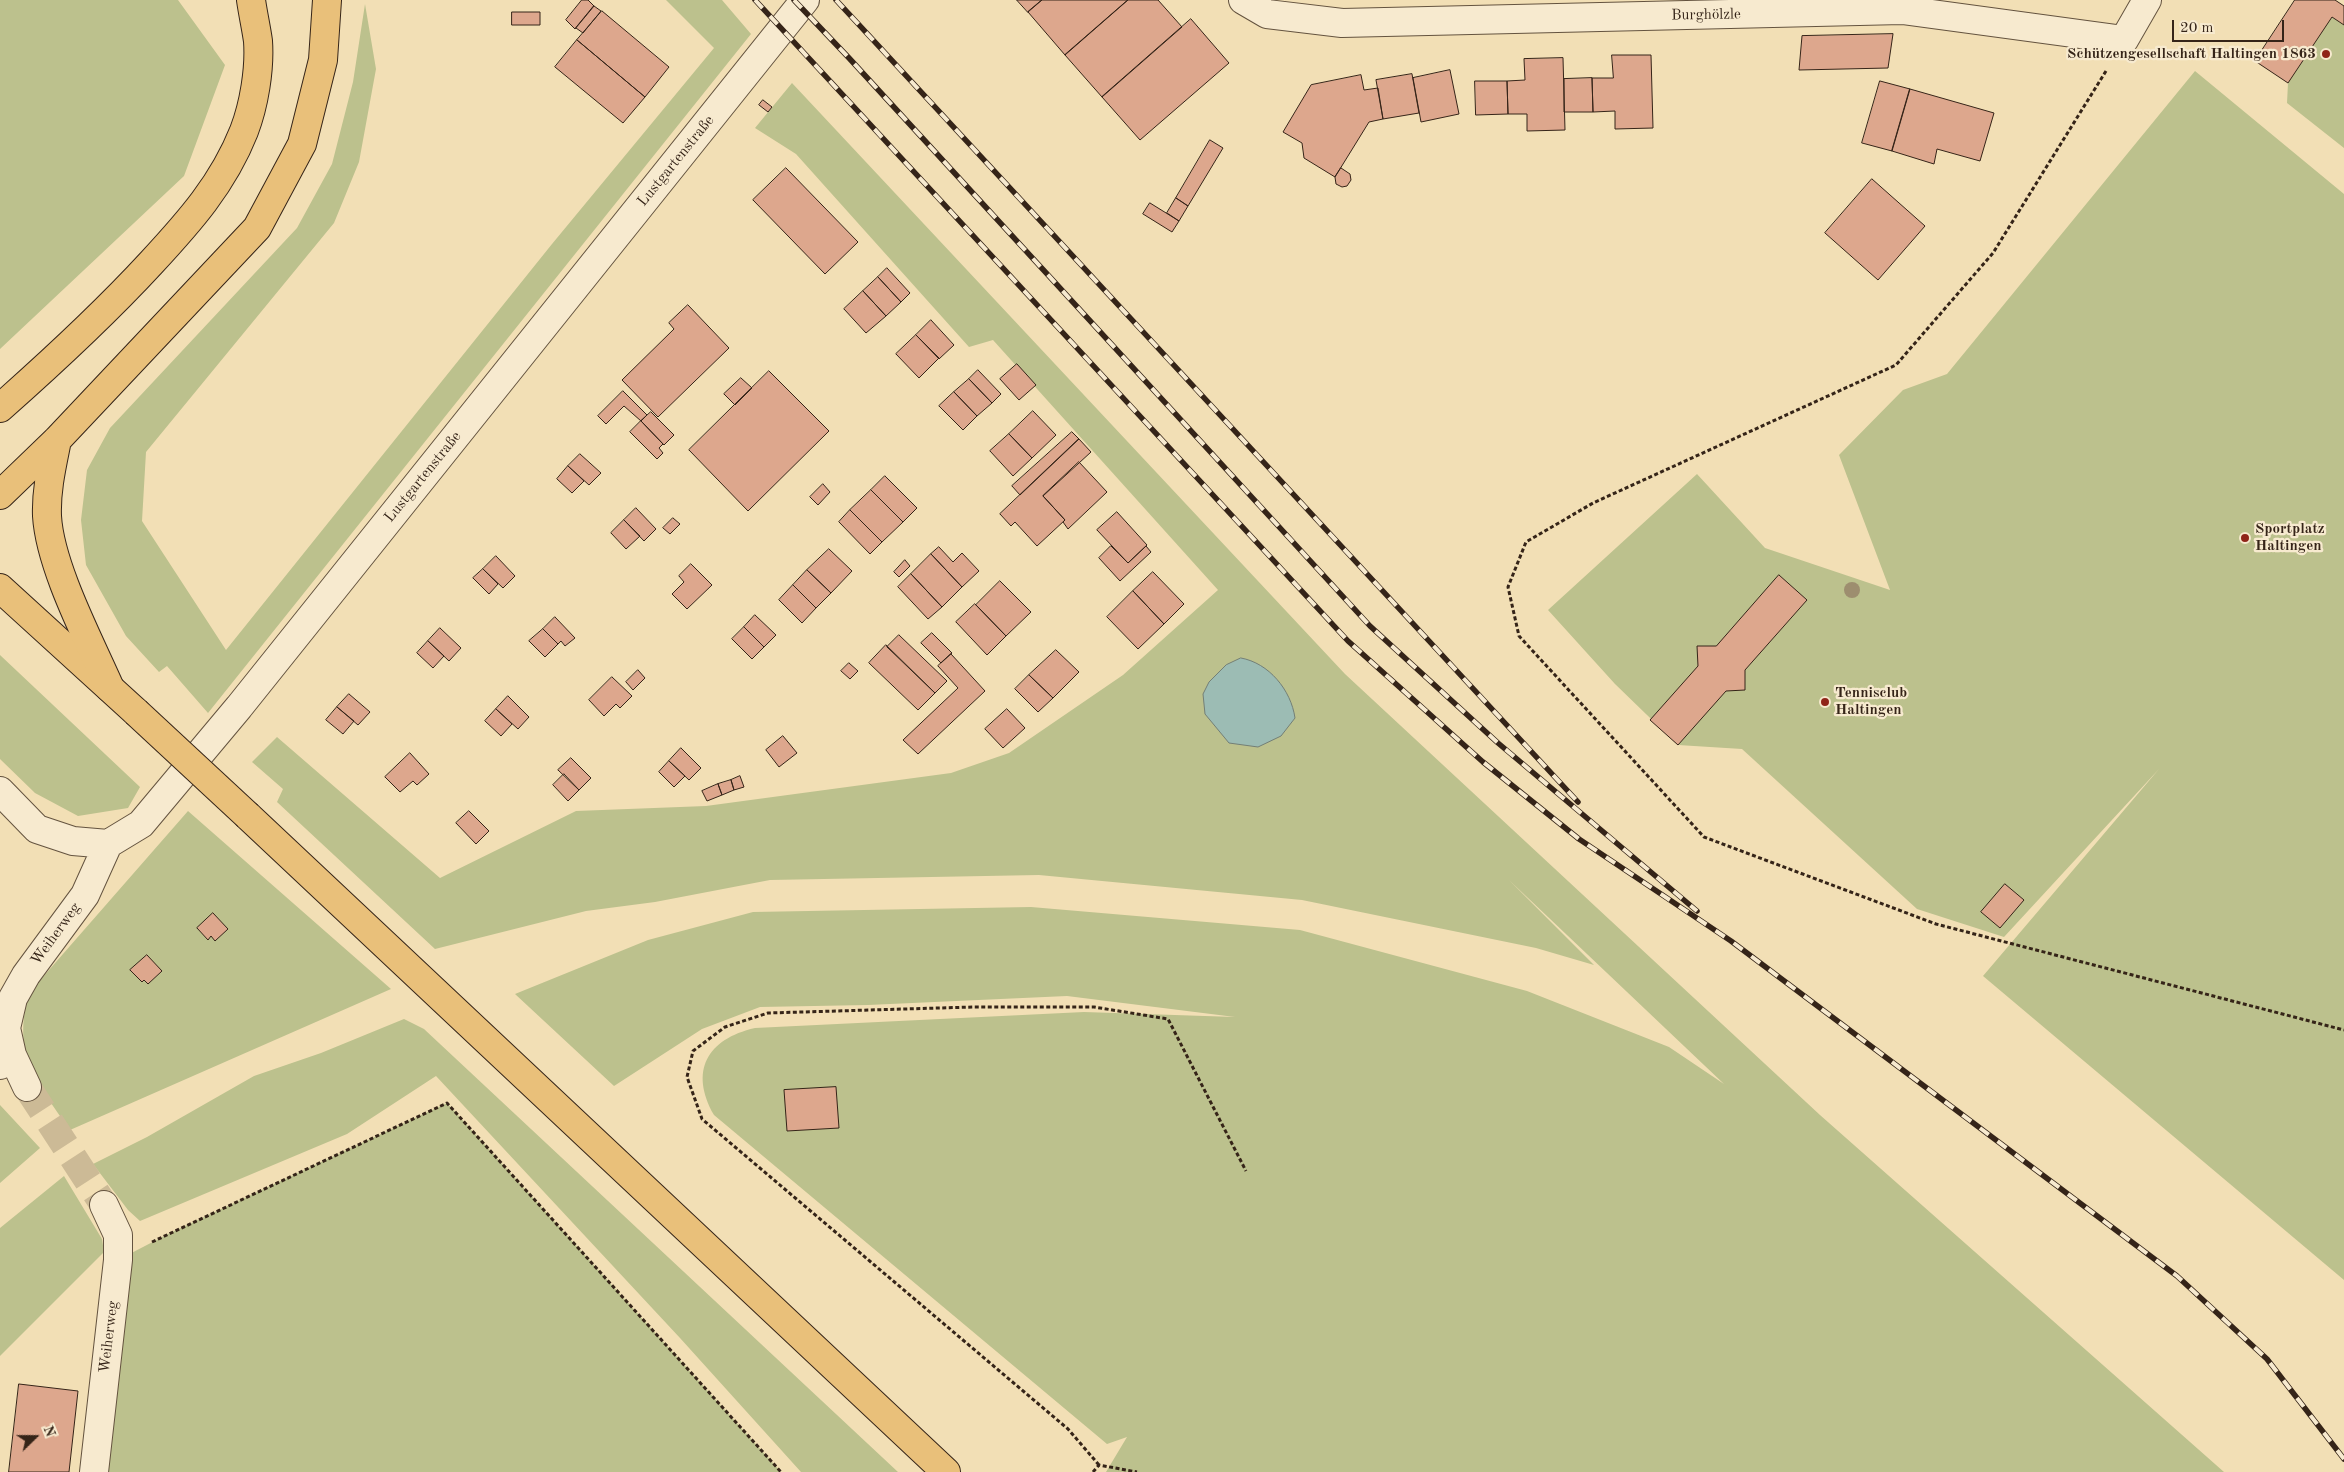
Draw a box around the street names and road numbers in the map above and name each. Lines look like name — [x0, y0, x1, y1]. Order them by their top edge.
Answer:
street label: Burghölzle — [1671, 5, 1741, 25]
street label: Lustgartenstraße — [634, 112, 718, 210]
street label: Lustgartenstraße — [381, 428, 465, 526]
street label: Weiherweg — [27, 899, 85, 969]
street label: Weiherweg — [96, 1300, 122, 1374]

